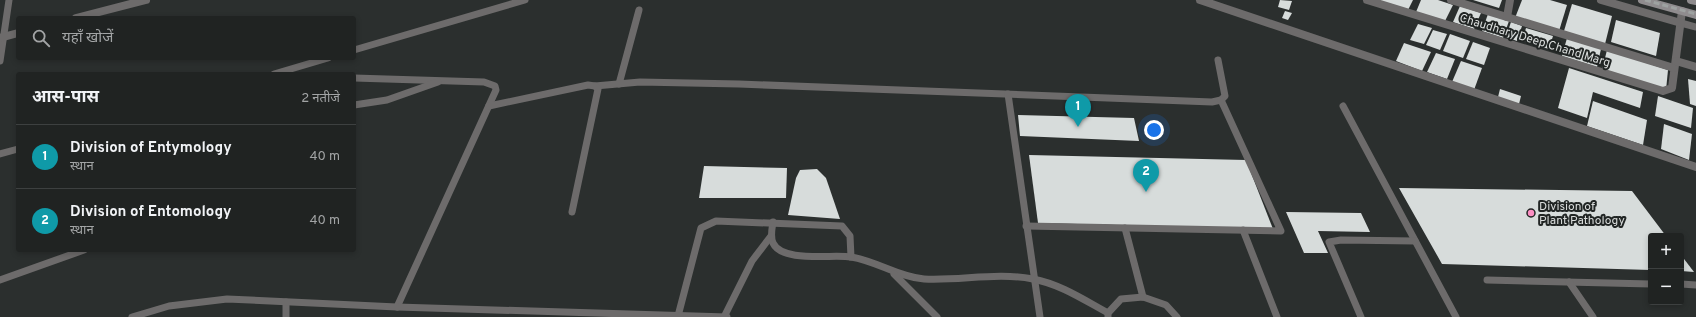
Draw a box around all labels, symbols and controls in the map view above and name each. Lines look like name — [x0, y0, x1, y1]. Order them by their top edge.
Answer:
street label: Chaudhary Deep Chand Marg — [1457, 10, 1612, 72]
search box — [16, 16, 356, 60]
icon: search — [30, 27, 52, 49]
text: यहाँ खोजें — [62, 29, 113, 48]
text: आस-पास — [32, 87, 99, 109]
text: 2 नतीजे — [301, 91, 340, 107]
pin: 1 — [1065, 94, 1091, 127]
your location — [1144, 120, 1164, 140]
text: Division of Entymology — [70, 139, 232, 158]
text: 1 — [42, 149, 48, 165]
text: 40 m — [310, 149, 340, 165]
text: स्थान — [70, 159, 94, 175]
pin: 2 — [1133, 159, 1159, 192]
place label: Division of Plant Pathology — [1539, 199, 1625, 229]
text: Division of Entomology — [70, 203, 232, 222]
marker: Division of Plant Pathology — [1526, 208, 1536, 218]
text: 2 — [41, 213, 49, 229]
text: 40 m — [310, 213, 340, 229]
text: स्थान — [70, 223, 94, 239]
map controls — [1648, 233, 1684, 305]
button: + — [1648, 233, 1684, 269]
button: − — [1648, 269, 1684, 305]

